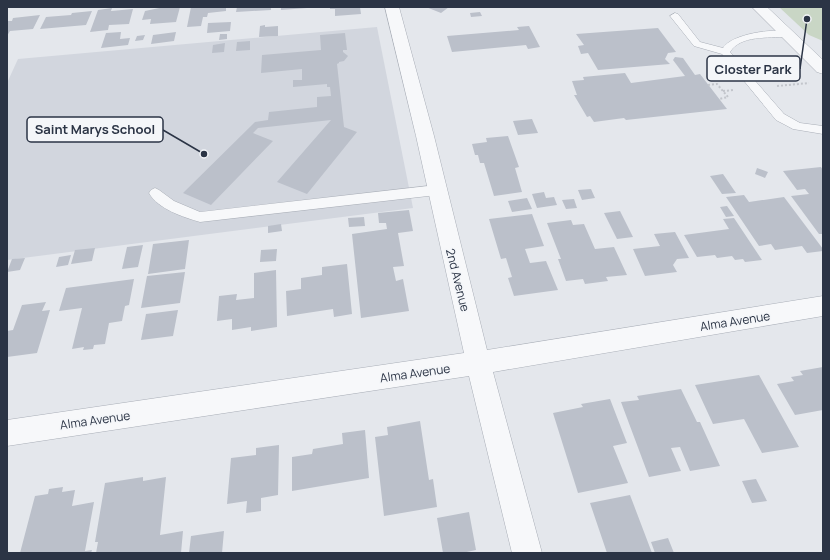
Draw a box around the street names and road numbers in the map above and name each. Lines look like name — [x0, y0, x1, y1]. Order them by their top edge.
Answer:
street label: 2nd Avenue — [442, 247, 474, 313]
street label: Alma Avenue — [699, 307, 771, 335]
street label: Alma Avenue — [379, 360, 451, 386]
street label: Alma Avenue — [59, 407, 131, 433]

